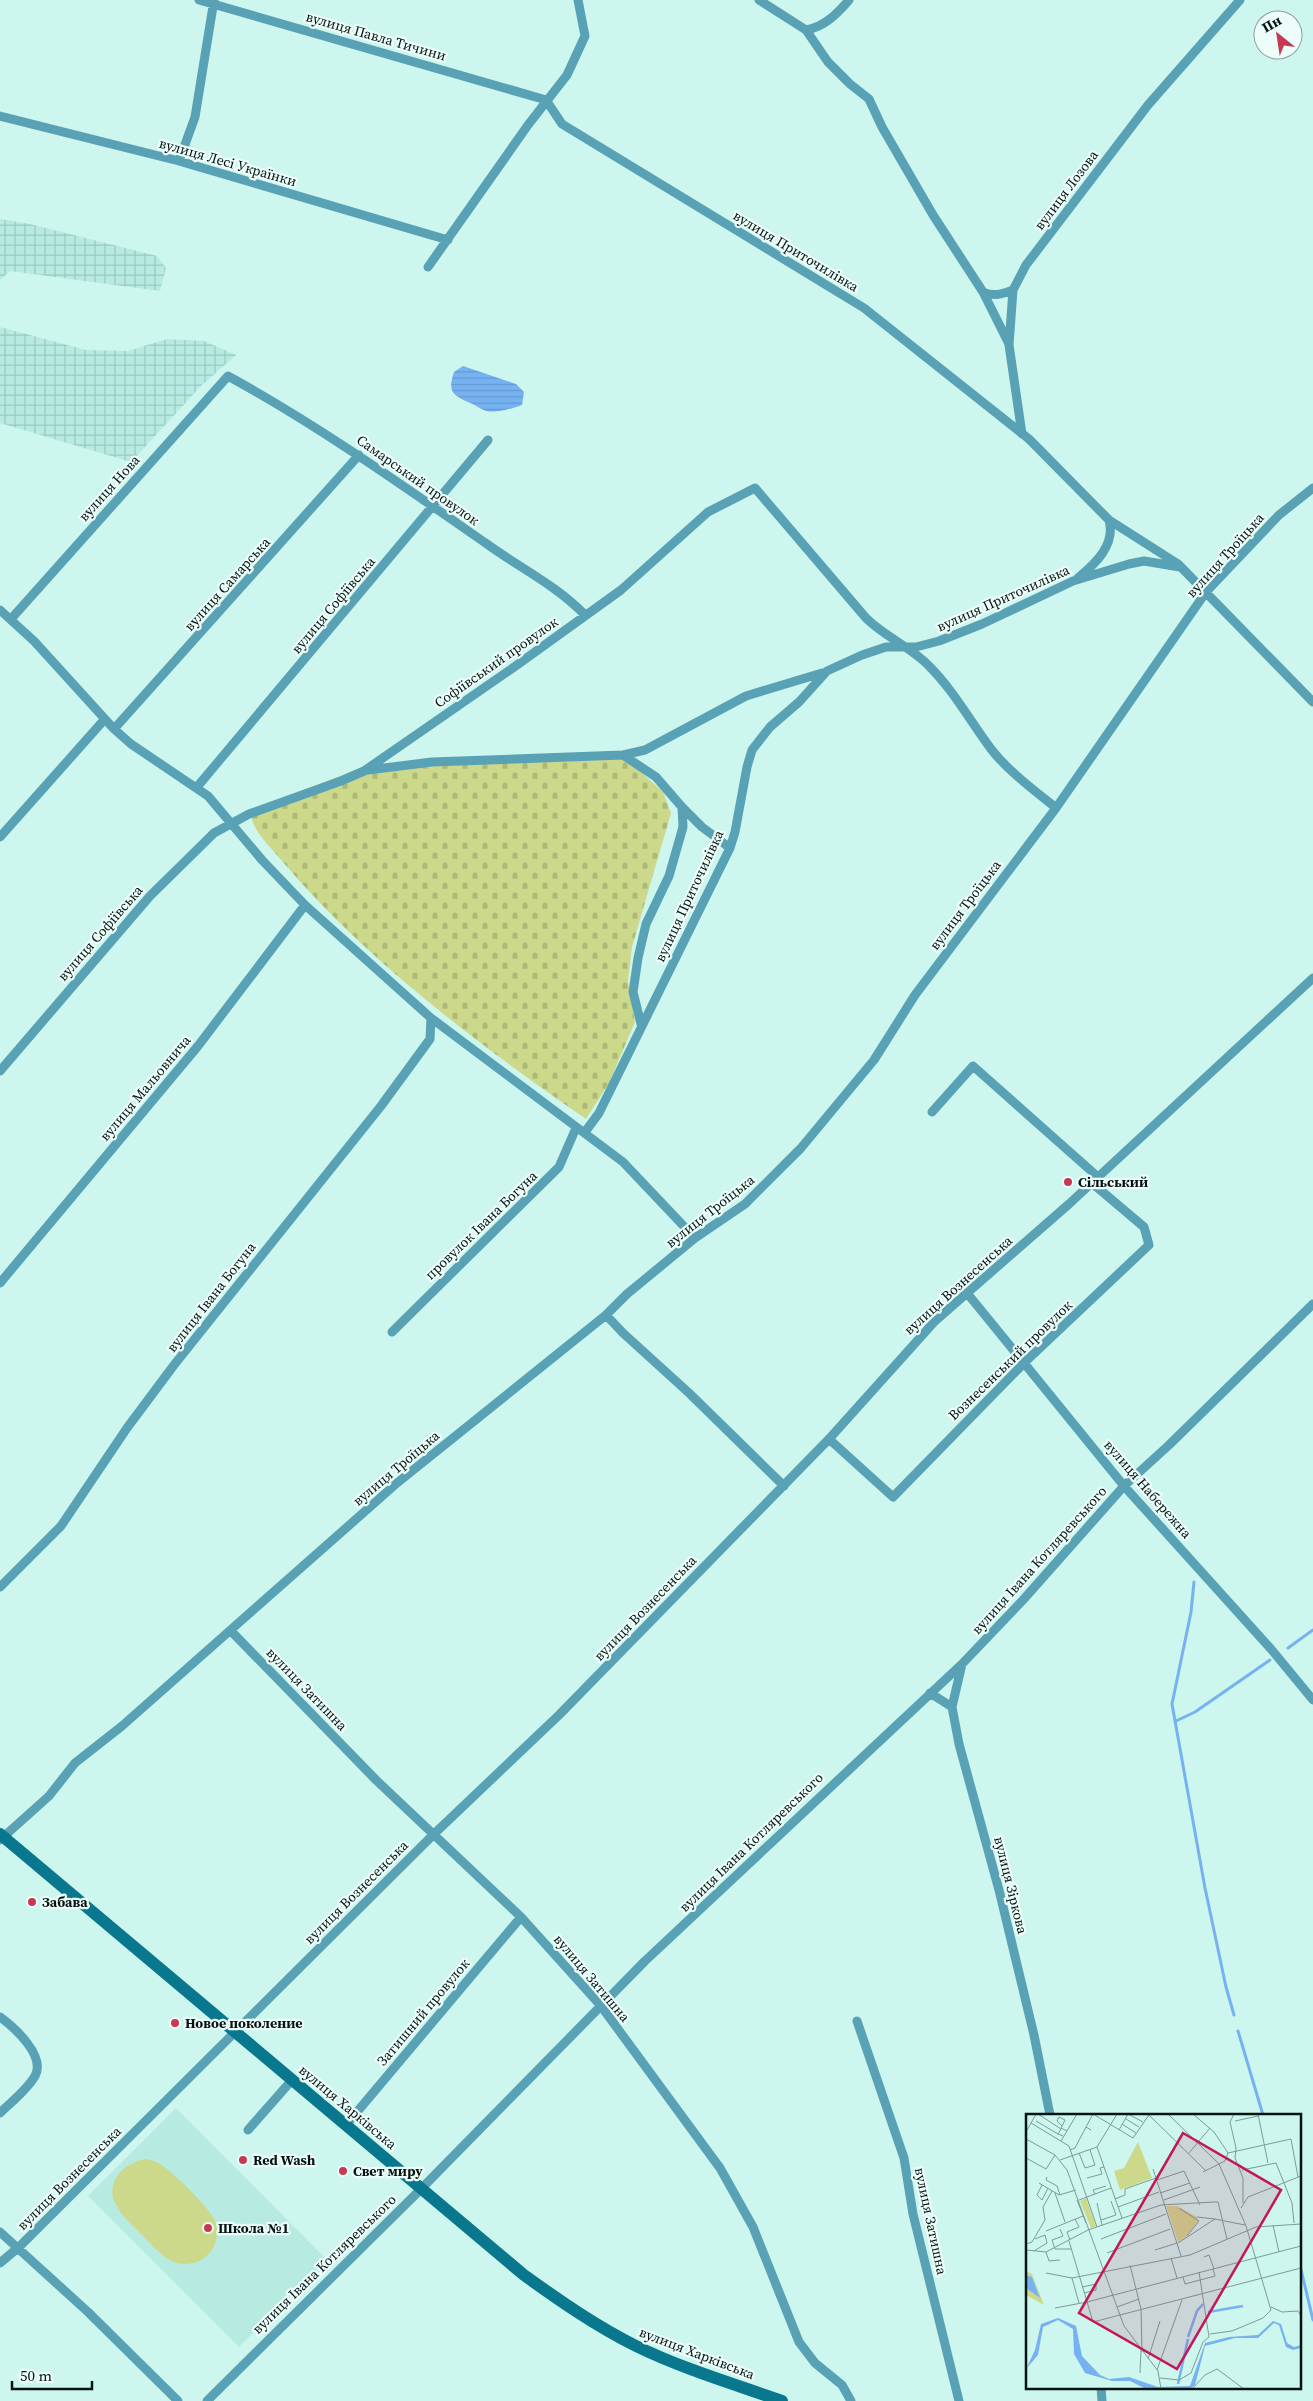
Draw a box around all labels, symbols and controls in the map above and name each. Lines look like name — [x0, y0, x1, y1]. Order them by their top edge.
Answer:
street label: вулиця Павла Тичини — [304, 6, 448, 66]
north arrow — [1253, 10, 1303, 60]
text: Пн — [1258, 10, 1285, 37]
street label: вулиця Лесі Українки — [157, 133, 299, 191]
street label: вулиця Лозова — [1029, 145, 1103, 234]
street label: вулиця Приточилівка — [729, 205, 863, 297]
street label: Самарський провулок — [353, 430, 484, 530]
street label: вулиця Нова — [74, 450, 145, 526]
street label: вулиця Троїцька — [1181, 508, 1269, 602]
street label: вулиця Самарська — [179, 532, 275, 635]
street label: вулиця Софіївська — [286, 551, 380, 658]
street label: вулиця Приточилівка — [933, 559, 1073, 636]
street label: Софіївський провулок — [430, 612, 562, 712]
street label: вулиця Приточилівка — [650, 826, 729, 965]
street label: вулиця Троїцька — [925, 855, 1006, 954]
street label: вулиця Софіївська — [53, 880, 148, 985]
street label: вулиця Мальовнича — [95, 1030, 196, 1145]
street label: провулок Івана Богуна — [420, 1165, 542, 1284]
street label: вулиця Троїцька — [661, 1169, 759, 1252]
place label: Сільський — [1078, 1172, 1148, 1192]
marker: Сільський — [1062, 1176, 1074, 1188]
street label: вулиця Вознесенська — [899, 1230, 1017, 1339]
street label: вулиця Івана Богуна — [162, 1237, 261, 1356]
street label: Вознесенський провулок — [943, 1295, 1077, 1425]
street label: вулиця Троїцька — [348, 1425, 444, 1510]
street label: вулиця Набережна — [1100, 1435, 1197, 1543]
street label: вулиця Івана Котляревського — [967, 1481, 1111, 1638]
street label: вулиця Вознесенська — [589, 1550, 701, 1665]
street label: вулиця Затишна — [262, 1643, 353, 1736]
street label: вулиця Івана Котляревського — [675, 1767, 828, 1916]
street label: вулиця Зіркова — [989, 1834, 1033, 1937]
street label: вулиця Вознесенська — [299, 1835, 413, 1949]
place label: Забава — [42, 1892, 88, 1912]
marker: Забава — [26, 1896, 38, 1908]
street label: вулиця Затишна — [549, 1930, 635, 2027]
street label: Затишний провулок — [372, 1954, 474, 2070]
place label: Новое поколение — [185, 2013, 303, 2033]
marker: Новое поколение — [169, 2017, 181, 2029]
street label: вулиця Харківська — [295, 2060, 402, 2154]
inset map — [1026, 2114, 1300, 2388]
street label: вулиця Вознесенська — [12, 2121, 126, 2235]
place label: Red Wash — [253, 2150, 316, 2170]
marker: Red Wash — [237, 2154, 249, 2166]
place label: Свет миру — [353, 2161, 423, 2181]
marker: Свет миру — [337, 2165, 349, 2177]
street label: вулиця Затишна — [910, 2166, 952, 2277]
street label: вулиця Івана Котляревського — [248, 2189, 401, 2338]
place label: Школа №1 — [218, 2218, 289, 2238]
marker: Школа №1 — [202, 2222, 214, 2234]
street label: вулиця Харківська — [636, 2322, 758, 2385]
scale bar — [12, 2358, 92, 2390]
text: 50 m — [20, 2365, 52, 2386]

